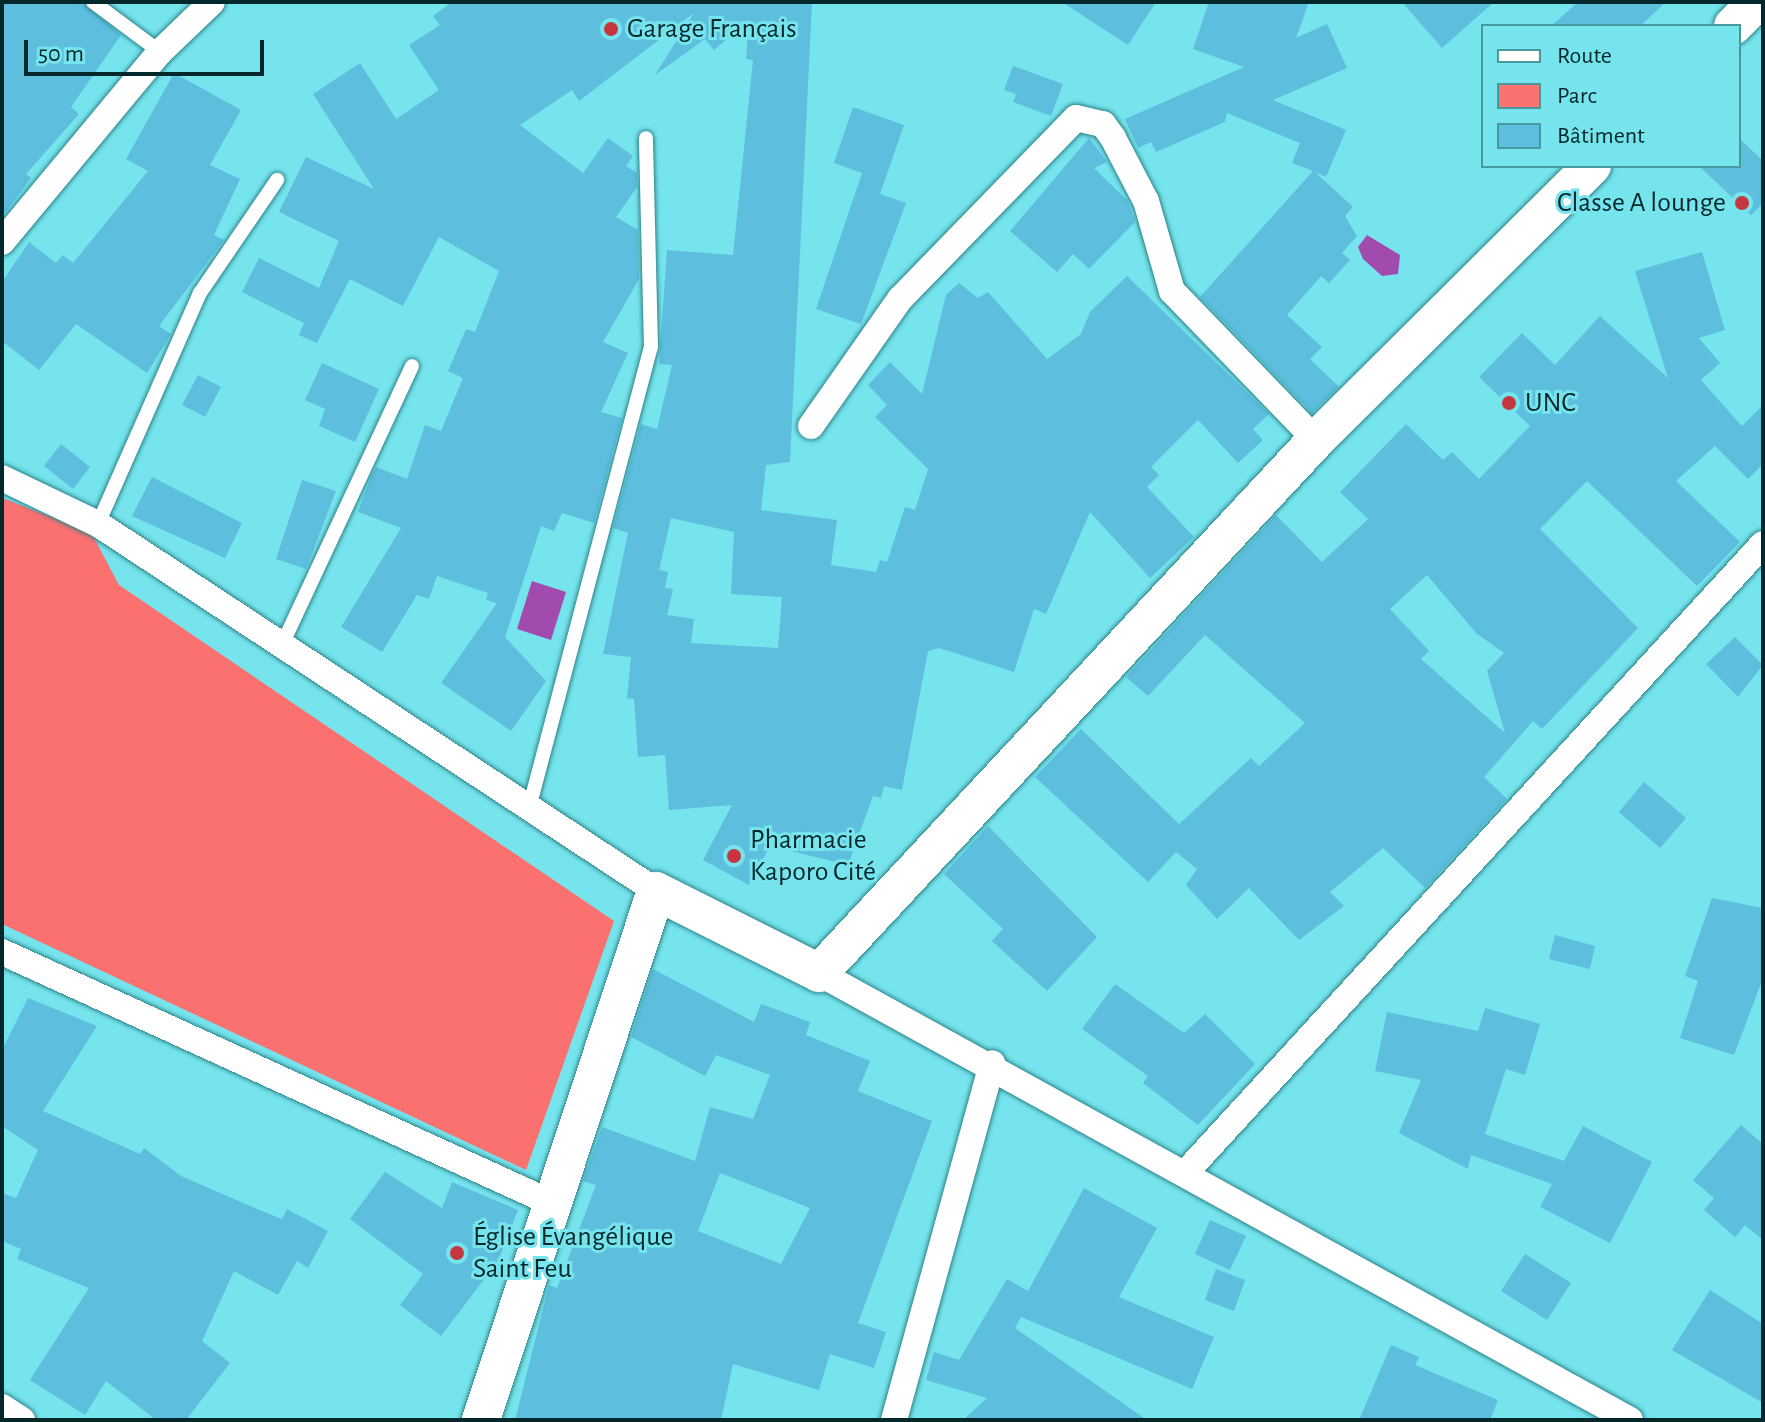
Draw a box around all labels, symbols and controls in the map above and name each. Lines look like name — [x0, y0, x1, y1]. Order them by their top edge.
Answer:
place label: Garage Français — [627, 12, 797, 46]
marker: Garage Français — [602, 20, 620, 38]
scale bar — [28, 24, 268, 74]
legend — [1481, 24, 1741, 168]
text: 50 m — [38, 42, 84, 66]
text: Route — [1557, 44, 1612, 68]
text: Parc — [1557, 84, 1597, 108]
text: Bâtiment — [1557, 124, 1645, 148]
place label: Classe A lounge — [1557, 186, 1726, 220]
marker: Classe A lounge — [1733, 194, 1751, 212]
place label: UNC — [1525, 386, 1576, 420]
marker: UNC — [1500, 394, 1518, 412]
place label: Pharmacie Kaporo Cité — [750, 823, 876, 889]
marker: Pharmacie Kaporo Cité — [725, 847, 743, 865]
place label: Église Évangélique Saint Feu — [473, 1220, 673, 1286]
marker: Église Évangélique Saint Feu — [448, 1244, 466, 1262]

